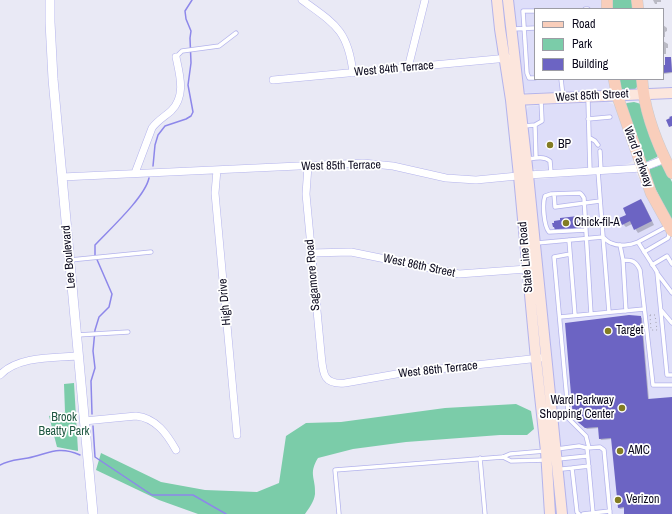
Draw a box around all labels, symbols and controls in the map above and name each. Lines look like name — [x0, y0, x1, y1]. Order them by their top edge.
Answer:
legend — [534, 8, 664, 80]
text: Road — [572, 16, 596, 32]
text: Park — [572, 36, 592, 52]
text: Building — [572, 56, 608, 72]
street label: West 84th Terrace — [354, 58, 434, 80]
street label: West 85th Street — [555, 87, 629, 105]
street label: Ward Parkway — [620, 125, 656, 189]
place label: BP — [558, 138, 571, 152]
marker: BP — [545, 140, 555, 150]
street label: West 85th Terrace — [301, 158, 381, 174]
place label: Chick-fil-A — [574, 216, 620, 230]
marker: Chick-fil-A — [561, 218, 571, 228]
street label: State Line Road — [516, 221, 536, 293]
street label: Lee Boulevard — [59, 225, 79, 289]
street label: Sagamore Road — [303, 239, 323, 311]
street label: West 86th Street — [382, 251, 456, 281]
street label: High Drive — [216, 278, 234, 326]
place label: Target — [616, 324, 644, 338]
marker: Target — [603, 326, 613, 336]
street label: West 86th Terrace — [398, 359, 478, 381]
place label: Ward Parkway Shopping Center — [540, 394, 614, 422]
marker: Ward Parkway Shopping Center — [617, 403, 627, 413]
park label: Brook Beatty Park — [39, 411, 89, 439]
place label: AMC — [628, 444, 650, 458]
marker: AMC — [615, 446, 625, 456]
place label: Verizon — [626, 493, 659, 507]
marker: Verizon — [613, 495, 623, 505]

